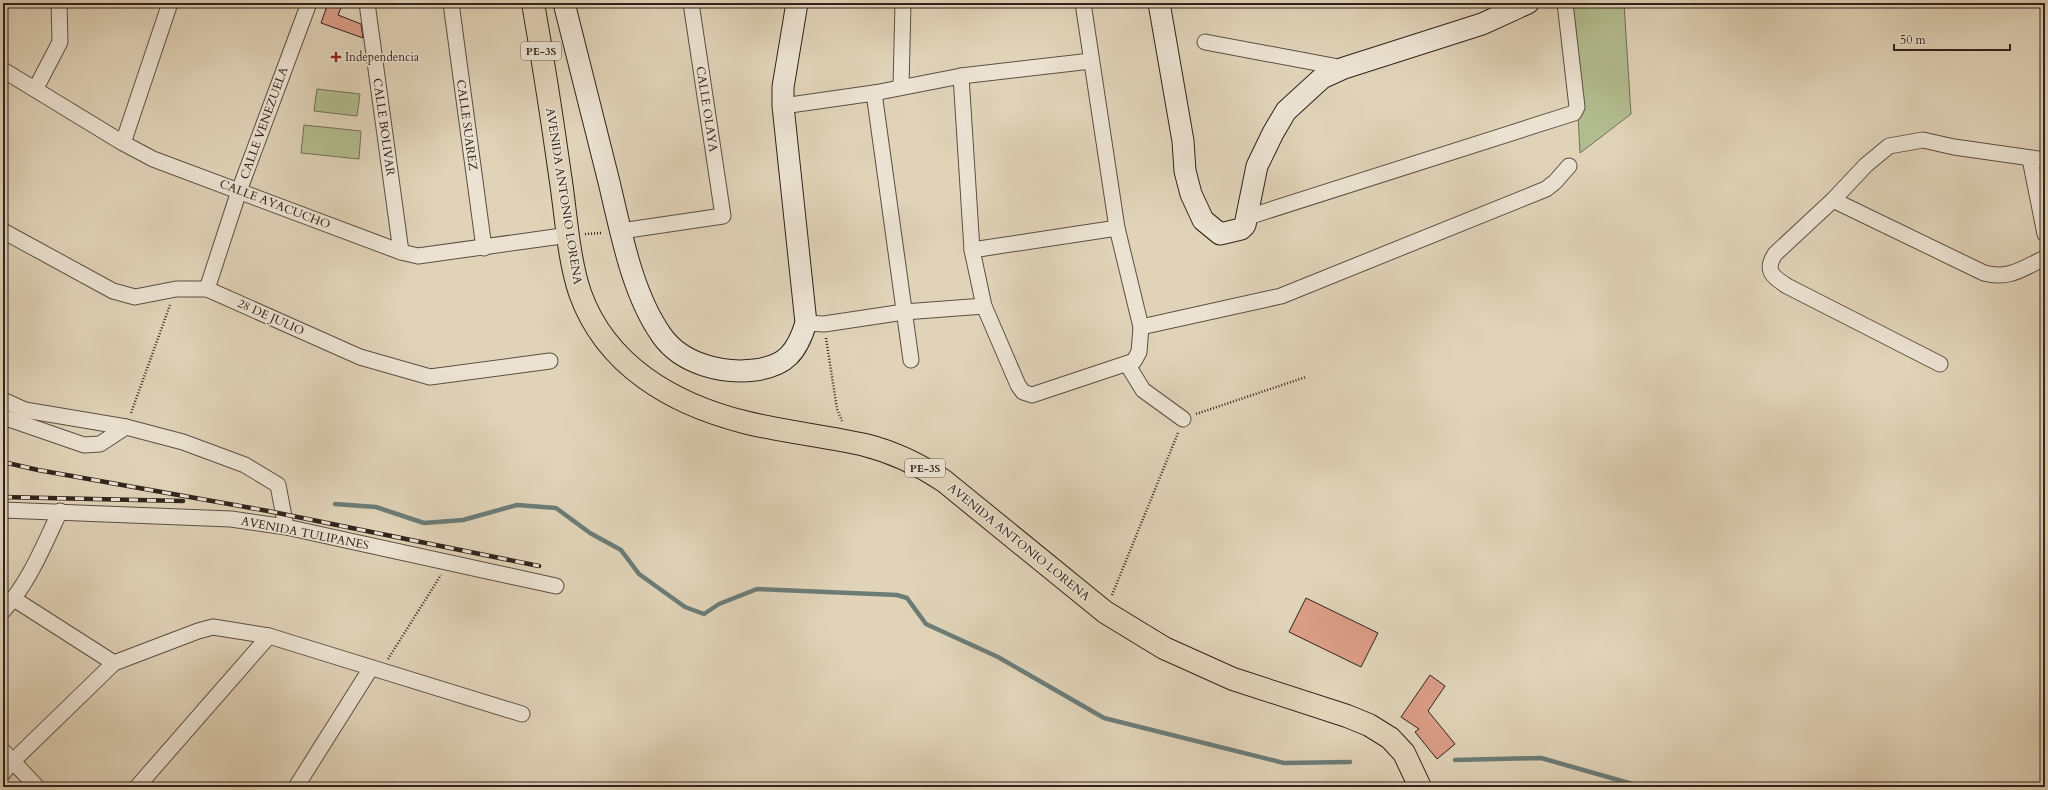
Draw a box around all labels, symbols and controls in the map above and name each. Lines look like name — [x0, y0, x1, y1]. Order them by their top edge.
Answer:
scale bar — [1894, 26, 2010, 52]
text: 50 m — [1900, 32, 1927, 48]
road number: PE-3S — [521, 42, 561, 60]
place label: Independencia — [345, 49, 420, 65]
marker: Independencia — [330, 51, 342, 63]
street label: CALLE VENEZUELA — [236, 64, 292, 181]
street label: CALLE OLAYA — [692, 65, 722, 153]
street label: CALLE BOLIVAR — [369, 77, 399, 178]
street label: CALLE SUAREZ — [453, 79, 481, 171]
street label: AVENIDA ANTONIO LORENA — [542, 107, 586, 286]
street label: CALLE AYACUCHO — [217, 175, 333, 233]
street label: 28 DE JULIO — [235, 295, 307, 339]
road number: PE-3S — [905, 459, 945, 477]
street label: AVENIDA ANTONIO LORENA — [945, 480, 1094, 605]
street label: AVENIDA TULIPANES — [240, 513, 370, 553]

